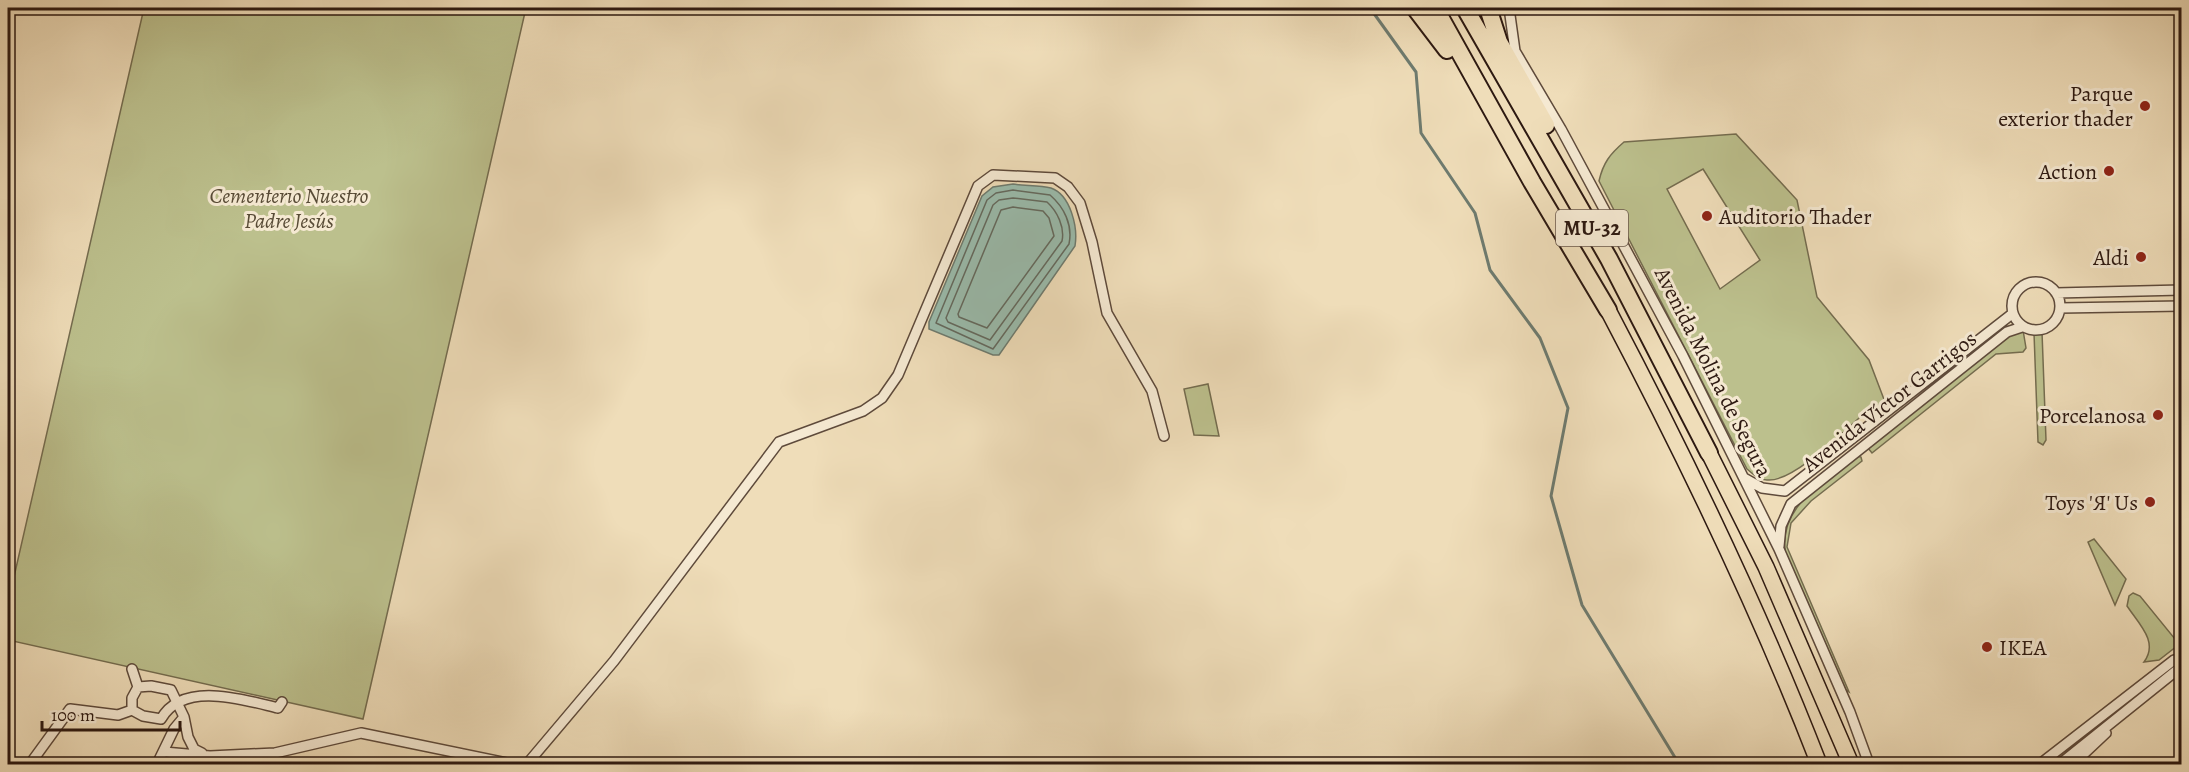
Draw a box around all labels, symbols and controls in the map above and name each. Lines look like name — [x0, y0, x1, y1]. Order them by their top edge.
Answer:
place label: Parque exterior thader — [1998, 79, 2133, 134]
marker: Parque exterior thader — [2138, 99, 2152, 113]
place label: Action — [2038, 157, 2097, 187]
marker: Action — [2102, 164, 2116, 178]
park label: Cementerio Nuestro Padre Jesús — [209, 181, 369, 236]
place label: Auditorio Thader — [1718, 202, 1872, 232]
marker: Auditorio Thader — [1700, 209, 1714, 223]
road number: MU-32 — [1556, 210, 1628, 246]
place label: Aldi — [2092, 243, 2129, 273]
marker: Aldi — [2134, 250, 2148, 264]
street label: Avenida Molina de Segura — [1647, 261, 1779, 483]
street label: Avenida Víctor Garrigos — [1795, 324, 1983, 480]
place label: Porcelanosa — [2039, 401, 2147, 431]
marker: Porcelanosa — [2151, 408, 2165, 422]
place label: Toys 'Я' Us — [2045, 488, 2138, 518]
marker: Toys 'Я' Us — [2143, 495, 2157, 509]
place label: IKEA — [1999, 633, 2048, 663]
marker: IKEA — [1980, 640, 1994, 654]
scale bar — [42, 694, 180, 732]
text: 100 m — [51, 703, 95, 727]

